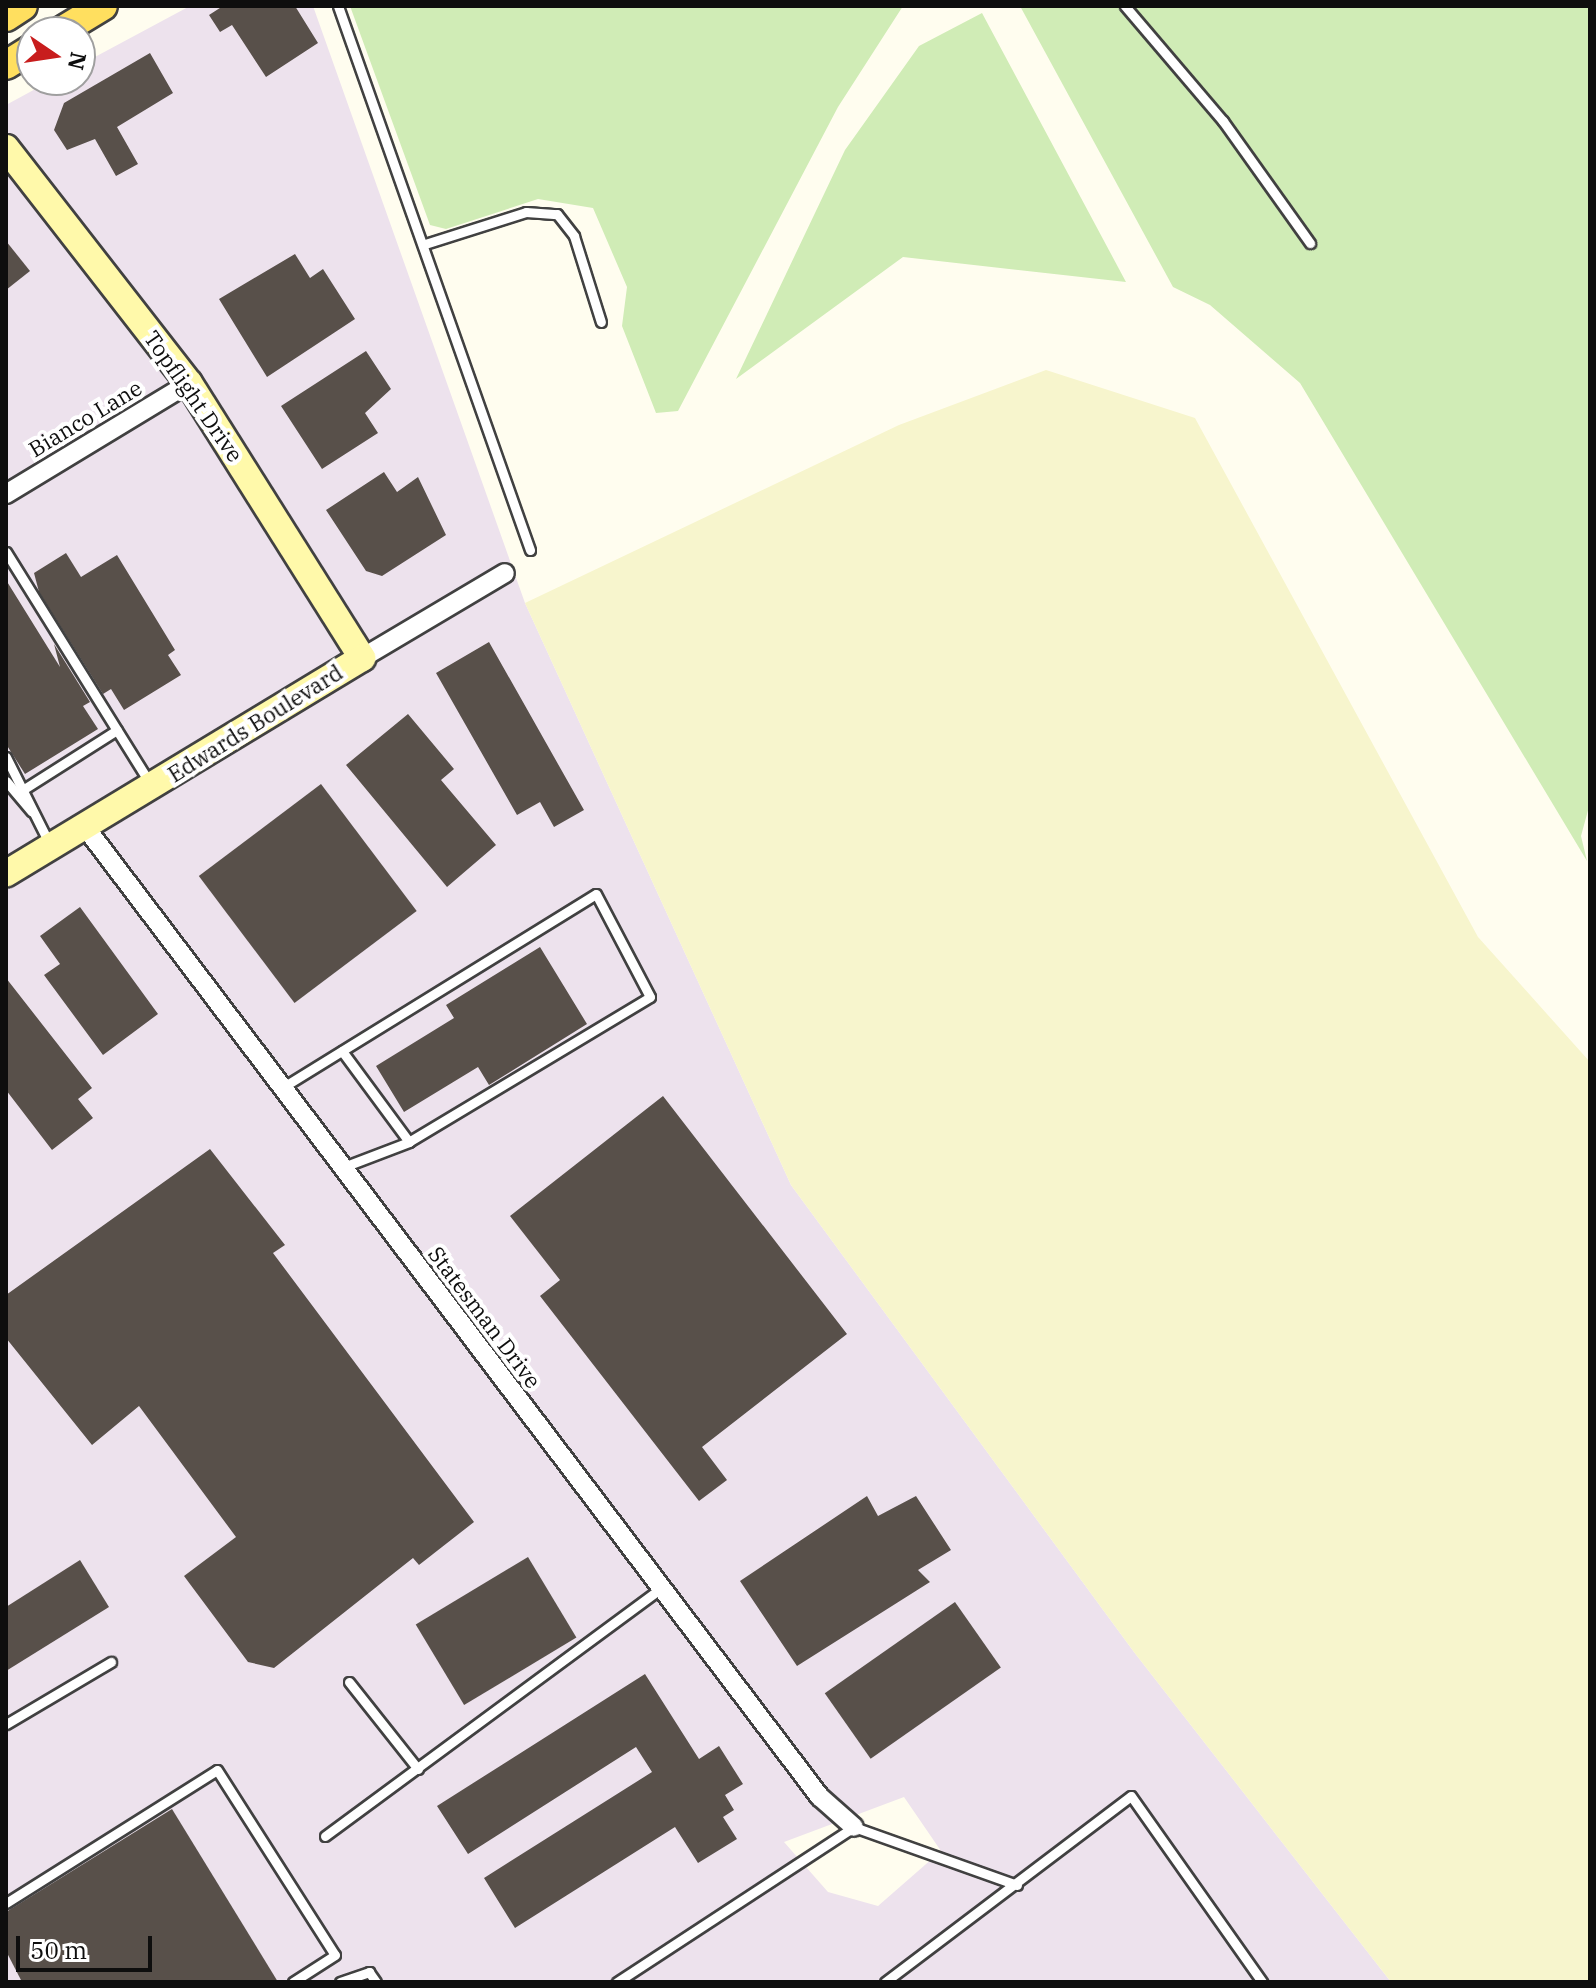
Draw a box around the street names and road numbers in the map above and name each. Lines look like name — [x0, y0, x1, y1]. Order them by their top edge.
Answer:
street label: Topflight Drive — [139, 325, 249, 467]
street label: Bianco Lane — [24, 374, 146, 462]
street label: Edwards Boulevard — [163, 659, 347, 787]
street label: Statesman Drive — [423, 1241, 547, 1393]

